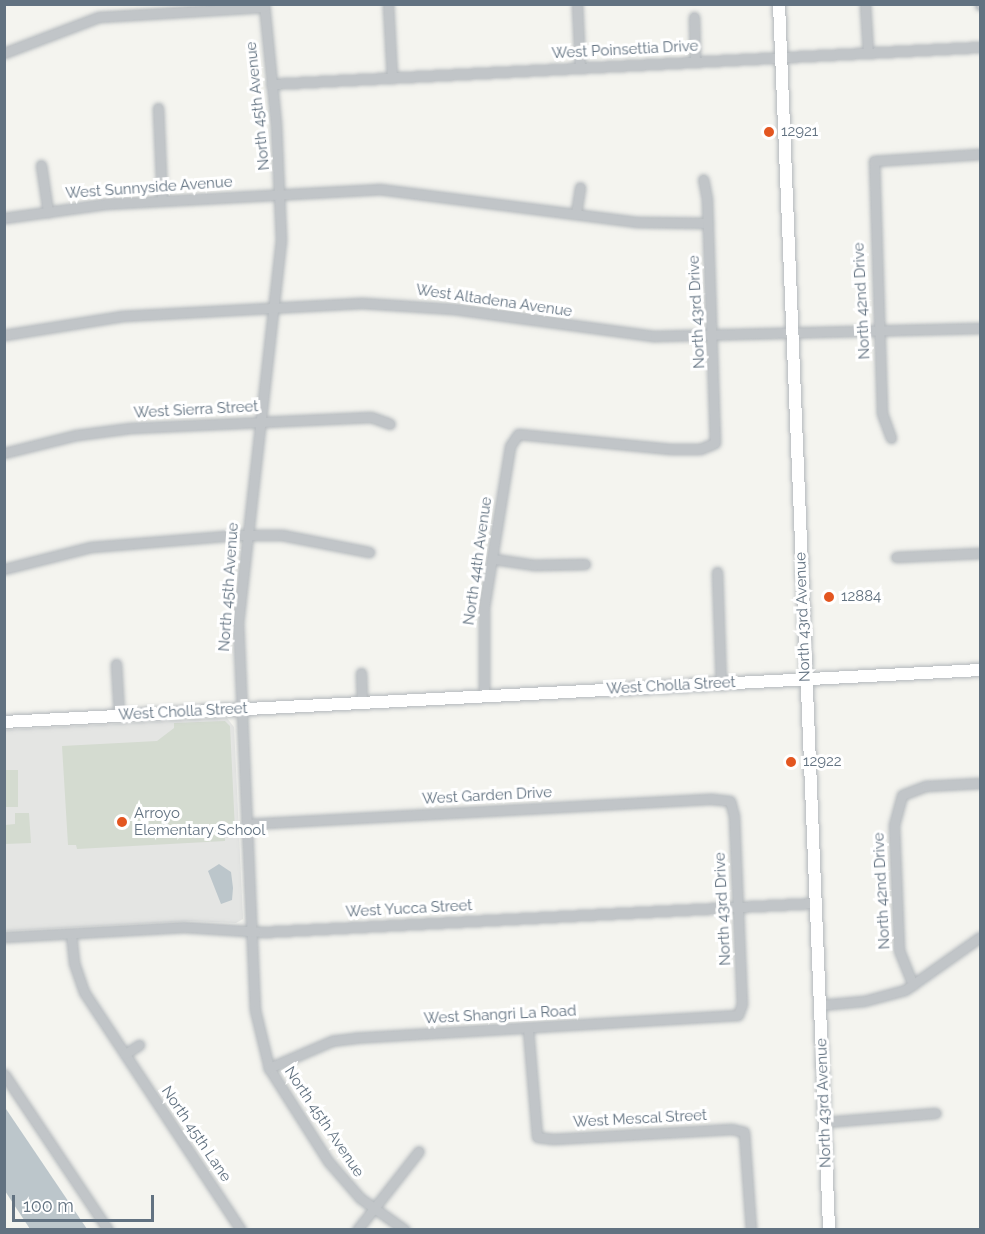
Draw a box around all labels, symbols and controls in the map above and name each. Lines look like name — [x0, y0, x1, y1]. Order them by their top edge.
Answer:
street label: West Poinsettia Drive — [551, 37, 699, 63]
street label: North 45th Avenue — [242, 40, 274, 172]
place label: 12921 — [781, 123, 818, 141]
marker: 12921 — [762, 125, 776, 139]
street label: West Sunnyside Avenue — [65, 173, 233, 203]
street label: North 42nd Drive — [850, 242, 874, 360]
street label: North 43rd Drive — [685, 255, 709, 369]
street label: West Altadena Avenue — [414, 281, 574, 321]
street label: West Sierra Street — [133, 398, 259, 422]
street label: North 44th Avenue — [460, 495, 496, 627]
street label: North 45th Avenue — [215, 522, 243, 652]
street label: North 43rd Avenue — [792, 552, 814, 682]
place label: 12884 — [841, 588, 881, 606]
marker: 12884 — [822, 590, 836, 604]
street label: West Cholla Street — [606, 674, 736, 698]
street label: West Cholla Street — [118, 700, 248, 724]
place label: 12922 — [803, 753, 842, 771]
marker: 12922 — [784, 755, 798, 769]
street label: West Garden Drive — [422, 784, 552, 808]
place label: Arroyo Elementary School — [134, 804, 266, 839]
marker: Arroyo Elementary School — [115, 815, 129, 829]
street label: North 42nd Drive — [870, 832, 894, 950]
street label: North 43rd Drive — [711, 852, 735, 966]
street label: West Yucca Street — [345, 897, 473, 921]
street label: West Shangri La Road — [423, 1002, 577, 1028]
street label: North 43rd Avenue — [813, 1038, 835, 1168]
street label: North 45th Avenue — [280, 1063, 368, 1181]
street label: North 45th Lane — [157, 1083, 235, 1185]
street label: West Mescal Street — [572, 1106, 708, 1132]
scale bar — [15, 1183, 158, 1221]
text: 100 m — [23, 1195, 74, 1216]

